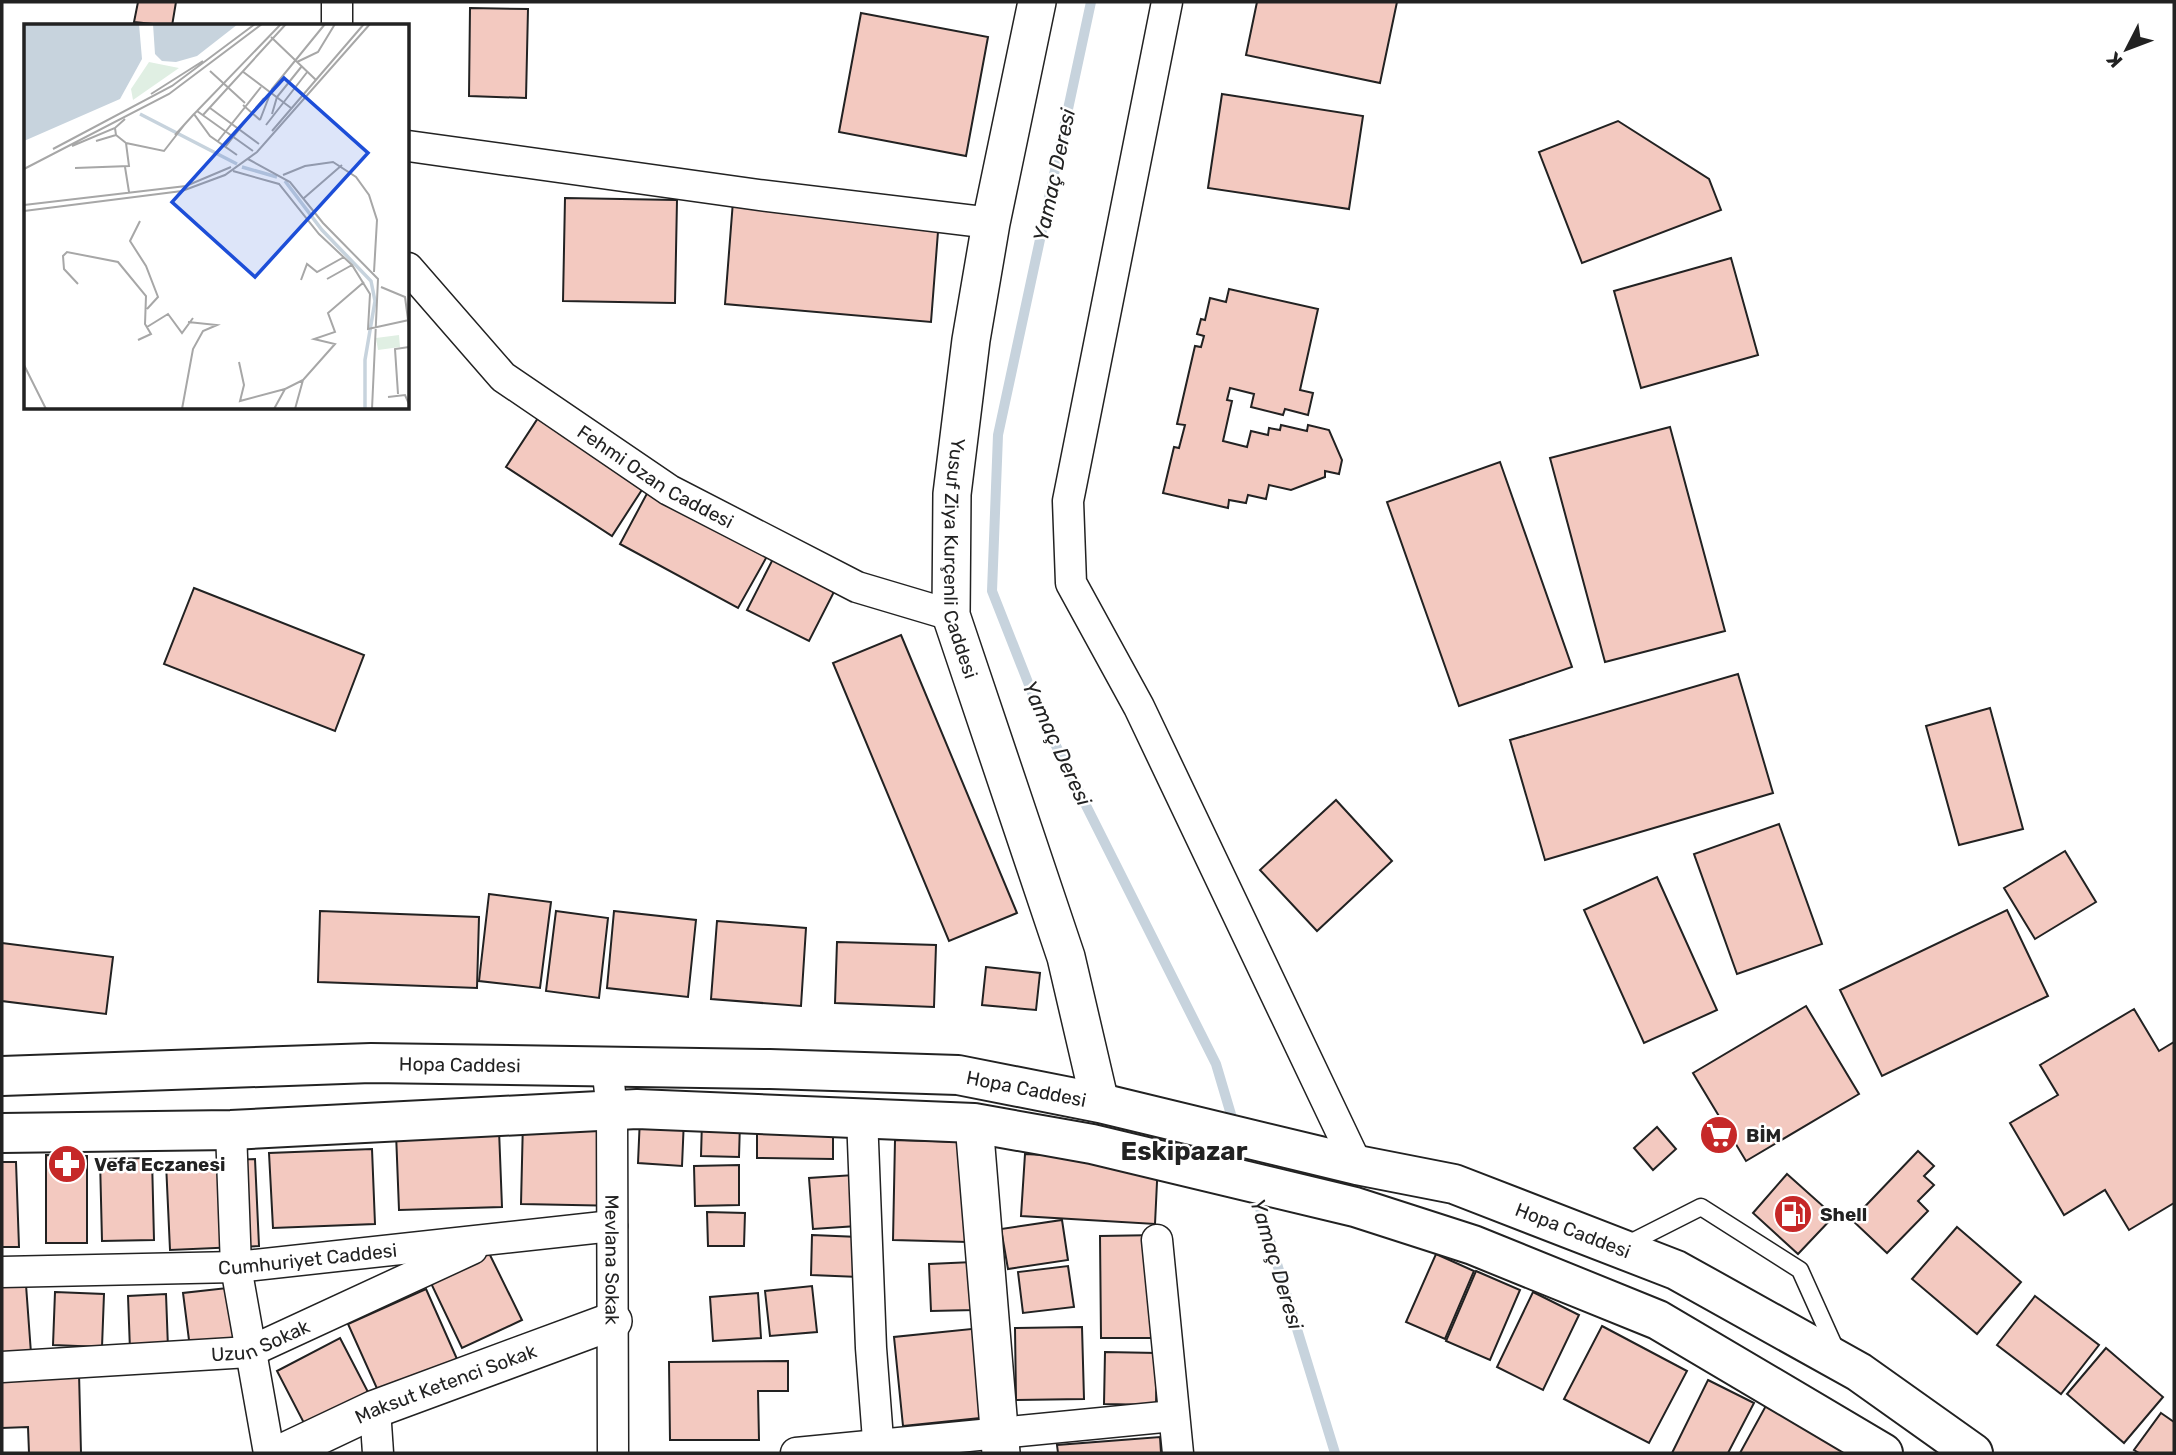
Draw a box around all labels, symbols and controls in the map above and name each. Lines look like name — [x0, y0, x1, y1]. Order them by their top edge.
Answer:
north arrow — [2092, 14, 2162, 84]
inset map — [24, 24, 410, 410]
text: K — [2102, 47, 2128, 72]
water label: Yamaç Deresi — [1028, 105, 1080, 244]
street label: Fehmi Ozan Caddesi — [573, 420, 738, 533]
street label: Yusuf Ziya Kurçenli Caddesi — [939, 437, 983, 681]
water label: Yamaç Deresi — [1017, 676, 1097, 810]
street label: Hopa Caddesi — [399, 1052, 521, 1077]
street label: Hopa Caddesi — [964, 1065, 1088, 1112]
supermarket icon: BİM — [1698, 1114, 1740, 1156]
place label: BİM — [1746, 1124, 1781, 1147]
district label: Eskipazar — [1121, 1136, 1248, 1167]
pharmacy icon: Vefa Eczanesi — [46, 1143, 88, 1185]
place label: Vefa Eczanesi — [94, 1153, 225, 1176]
fuel station icon: Shell — [1772, 1193, 1814, 1235]
street label: Mevlana Sokak — [601, 1194, 624, 1325]
water label: Yamaç Deresi — [1245, 1196, 1309, 1333]
street label: Hopa Caddesi — [1512, 1197, 1634, 1263]
place label: Shell — [1820, 1203, 1867, 1226]
street label: Cumhuriyet Caddesi — [218, 1238, 398, 1279]
street label: Uzun Sokak — [210, 1314, 313, 1366]
street label: Maksut Ketenci Sokak — [351, 1339, 540, 1428]

